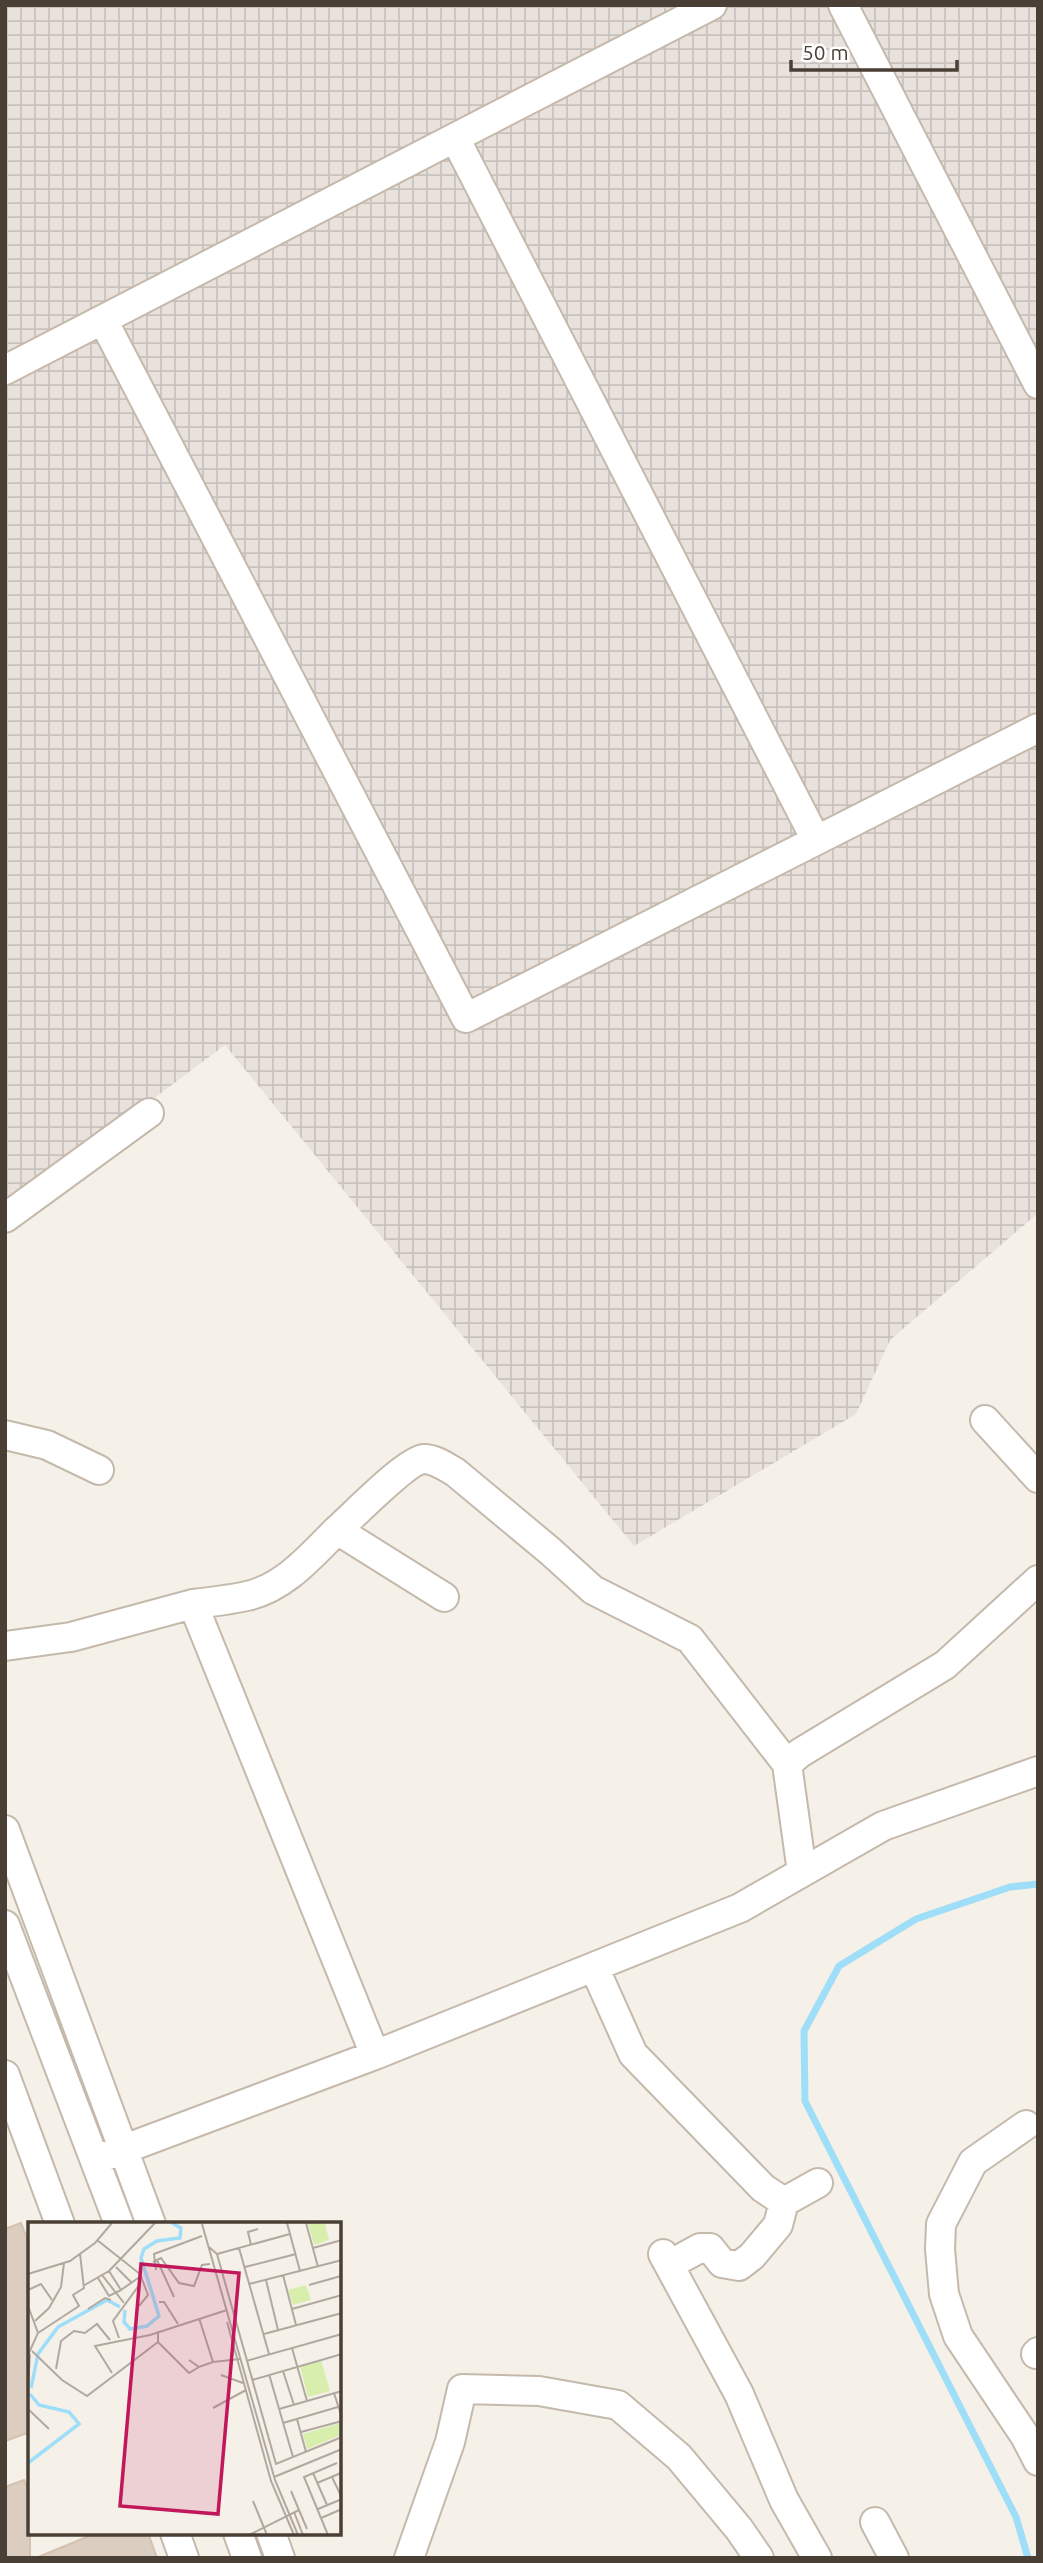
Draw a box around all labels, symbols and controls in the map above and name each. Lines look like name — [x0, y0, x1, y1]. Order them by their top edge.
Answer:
scale bar — [791, 28, 957, 72]
text: 50 m — [802, 40, 849, 64]
inset map — [28, 2222, 341, 2535]

